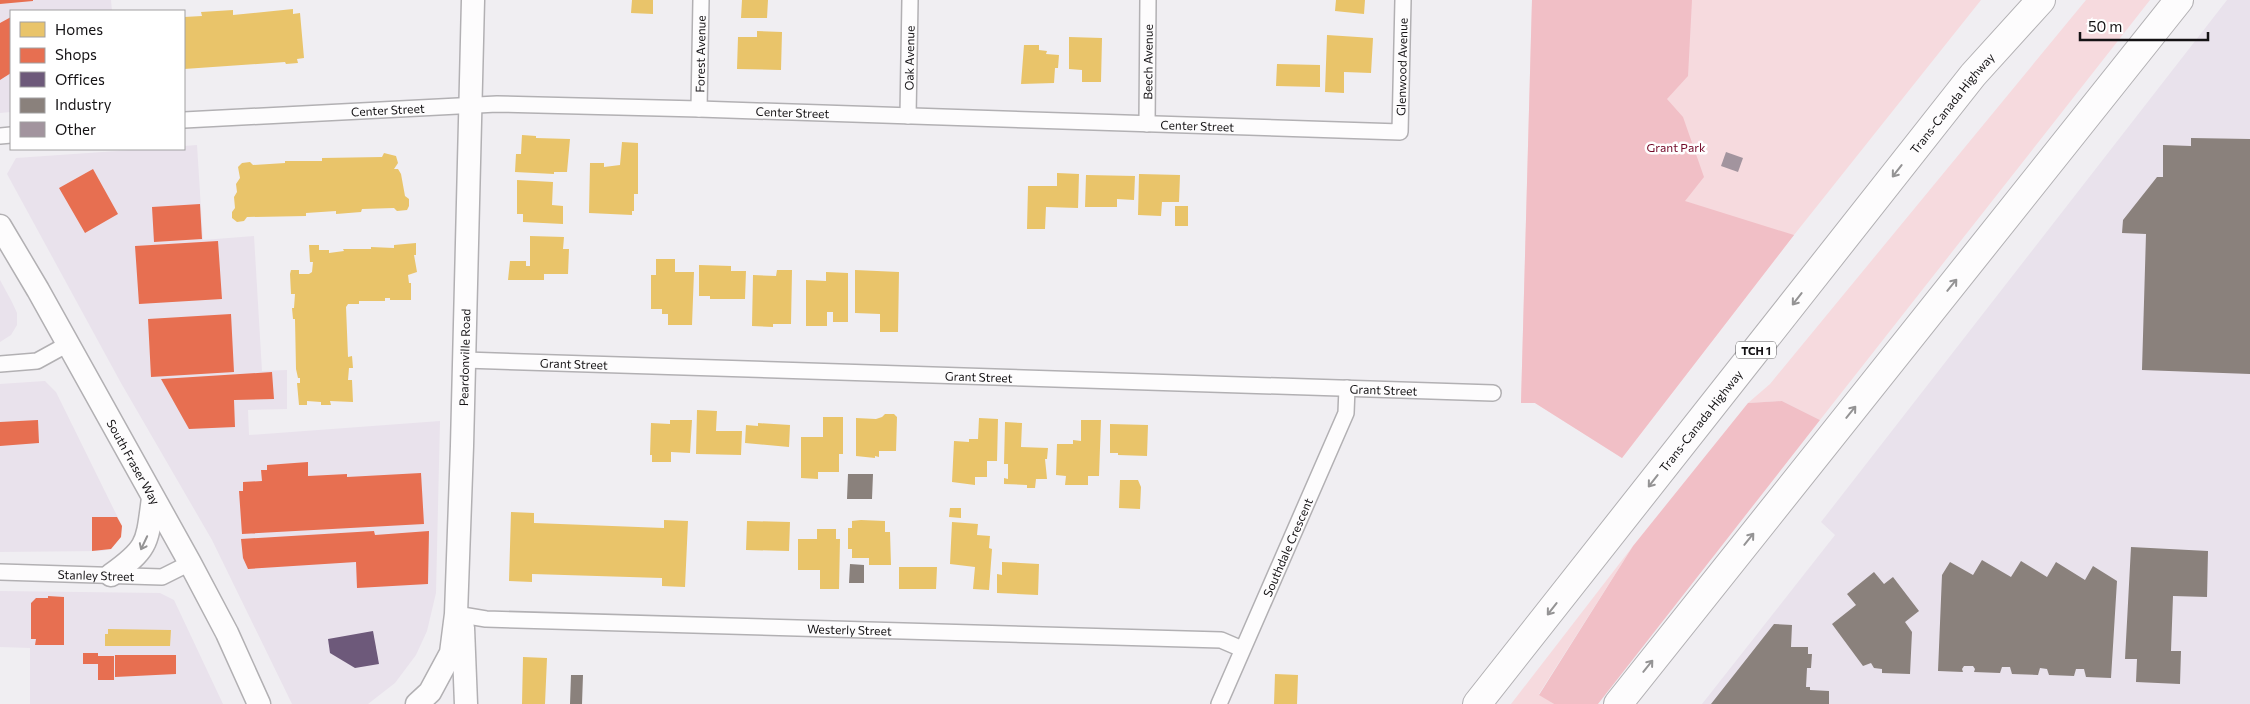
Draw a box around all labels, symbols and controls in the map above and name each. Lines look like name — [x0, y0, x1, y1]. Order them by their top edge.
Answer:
legend — [10, 10, 185, 150]
scale bar — [2080, 10, 2208, 42]
street label: Forest Avenue — [692, 15, 708, 93]
text: 50 m — [2088, 17, 2122, 35]
street label: Glenwood Avenue — [1393, 18, 1410, 116]
text: Homes — [55, 20, 103, 38]
street label: Beech Avenue — [1140, 24, 1155, 100]
street label: Oak Avenue — [901, 25, 917, 91]
text: Shops — [55, 45, 97, 63]
street label: Trans-Canada Highway — [1907, 50, 1997, 156]
text: Offices — [55, 70, 105, 88]
text: Industry — [55, 95, 112, 113]
street label: Center Street — [351, 101, 425, 118]
street label: Center Street — [755, 104, 830, 120]
street label: Center Street — [1160, 117, 1234, 134]
text: Other — [55, 120, 96, 138]
park label: Grant Park — [1647, 140, 1706, 154]
one-way arrow — [1892, 164, 1903, 177]
one-way arrow — [1947, 279, 1958, 292]
one-way arrow — [1791, 292, 1802, 305]
street label: Peardonville Road — [456, 308, 472, 406]
road number: TCH 1 — [1736, 342, 1776, 358]
street label: Grant Street — [540, 355, 608, 372]
street label: Trans-Canada Highway — [1656, 367, 1745, 474]
street label: Grant Street — [945, 368, 1013, 385]
street label: Grant Street — [1349, 381, 1418, 398]
one-way arrow — [1845, 406, 1856, 419]
street label: South Fraser Way — [104, 417, 163, 507]
one-way arrow — [1647, 474, 1658, 487]
street label: Southdale Crescent — [1260, 496, 1315, 599]
one-way arrow — [1744, 533, 1755, 546]
one-way arrow — [138, 535, 148, 550]
street label: Stanley Street — [57, 567, 135, 583]
one-way arrow — [1546, 602, 1557, 615]
street label: Westerly Street — [807, 621, 892, 638]
one-way arrow — [1643, 660, 1654, 673]

